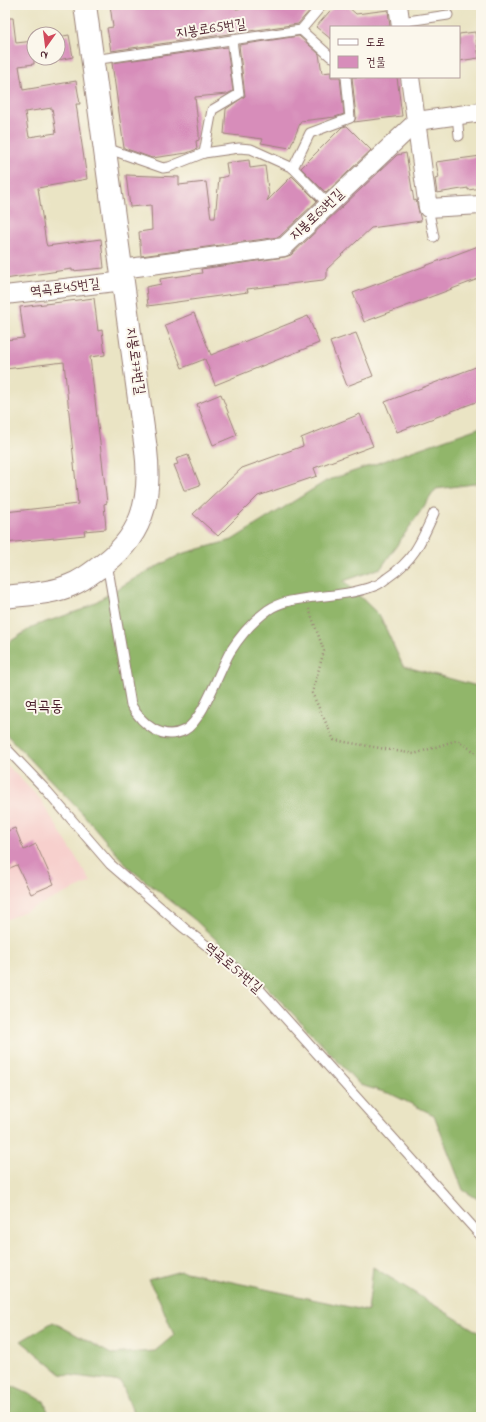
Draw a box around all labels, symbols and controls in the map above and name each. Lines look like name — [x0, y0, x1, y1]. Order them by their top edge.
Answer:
street label: 지봉로65번길 — [175, 14, 248, 44]
north arrow — [26, 26, 66, 66]
legend — [330, 26, 460, 78]
text: 도로 — [366, 34, 385, 52]
text: N — [38, 46, 49, 63]
text: 건물 — [366, 54, 386, 72]
street label: 지봉로63번길 — [285, 184, 350, 246]
street label: 역곡로45번길 — [29, 273, 102, 303]
street label: 지봉로77번길 — [120, 326, 150, 397]
district label: 역곡동 — [25, 695, 63, 719]
street label: 역곡로57번길 — [199, 937, 267, 999]

